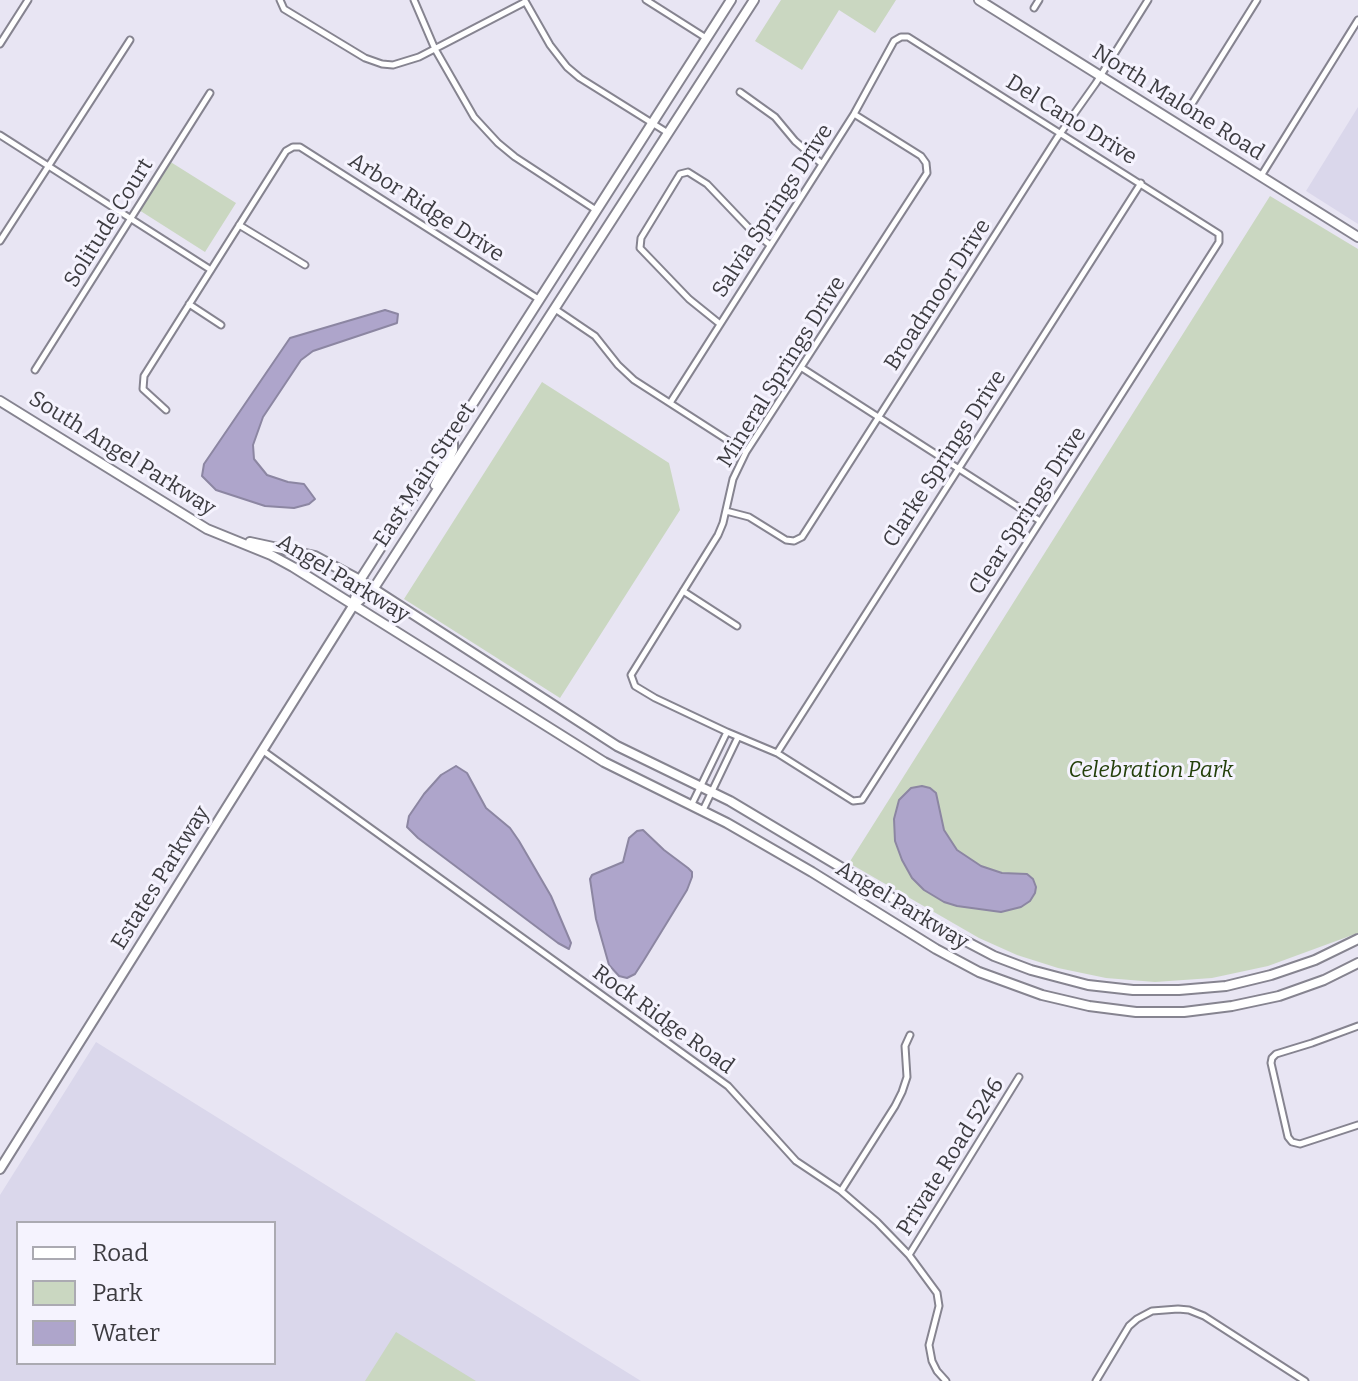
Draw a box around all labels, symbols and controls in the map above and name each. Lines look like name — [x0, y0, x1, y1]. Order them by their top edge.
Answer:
street label: North Malone Road — [1087, 39, 1269, 167]
street label: Del Cano Drive — [1001, 69, 1141, 171]
street label: Salvia Springs Drive — [707, 119, 839, 303]
street label: Arbor Ridge Drive — [343, 148, 509, 268]
street label: Solitude Court — [59, 154, 159, 292]
street label: Broadmoor Drive — [879, 214, 997, 376]
street label: Mineral Springs Drive — [712, 271, 852, 473]
street label: Clarke Springs Drive — [878, 365, 1012, 553]
street label: South Angel Parkway — [24, 386, 220, 522]
street label: East Main Street — [369, 398, 481, 552]
street label: Clear Springs Drive — [964, 422, 1092, 600]
street label: Angel Parkway — [272, 529, 414, 629]
park label: Celebration Park — [1069, 758, 1233, 784]
street label: Estates Parkway — [106, 801, 216, 955]
street label: Angel Parkway — [831, 856, 973, 956]
street label: Rock Ridge Road — [587, 960, 739, 1080]
street label: Private Road 5246 — [892, 1073, 1010, 1241]
legend — [16, 1221, 276, 1365]
text: Road — [92, 1239, 148, 1267]
text: Park — [92, 1279, 143, 1307]
text: Water — [92, 1319, 160, 1347]

